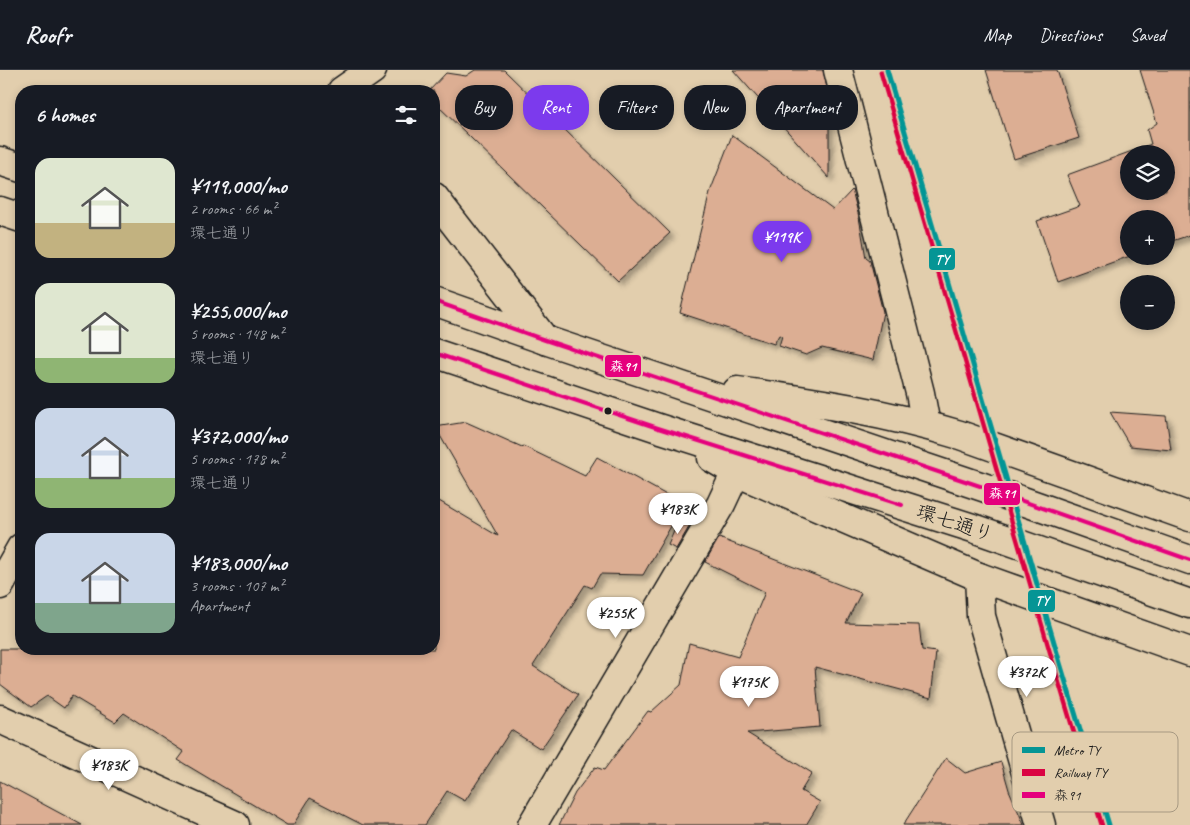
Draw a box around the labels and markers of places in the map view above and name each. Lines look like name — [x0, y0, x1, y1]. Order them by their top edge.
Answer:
pin: ¥119K — [747, 220, 817, 263]
unlabelled marker — [603, 406, 613, 416]
pin: ¥183K — [643, 492, 713, 535]
pin: ¥255K — [581, 596, 651, 639]
pin: ¥372K — [992, 656, 1062, 698]
pin: ¥175K — [714, 666, 784, 708]
pin: ¥183K — [74, 748, 144, 791]

